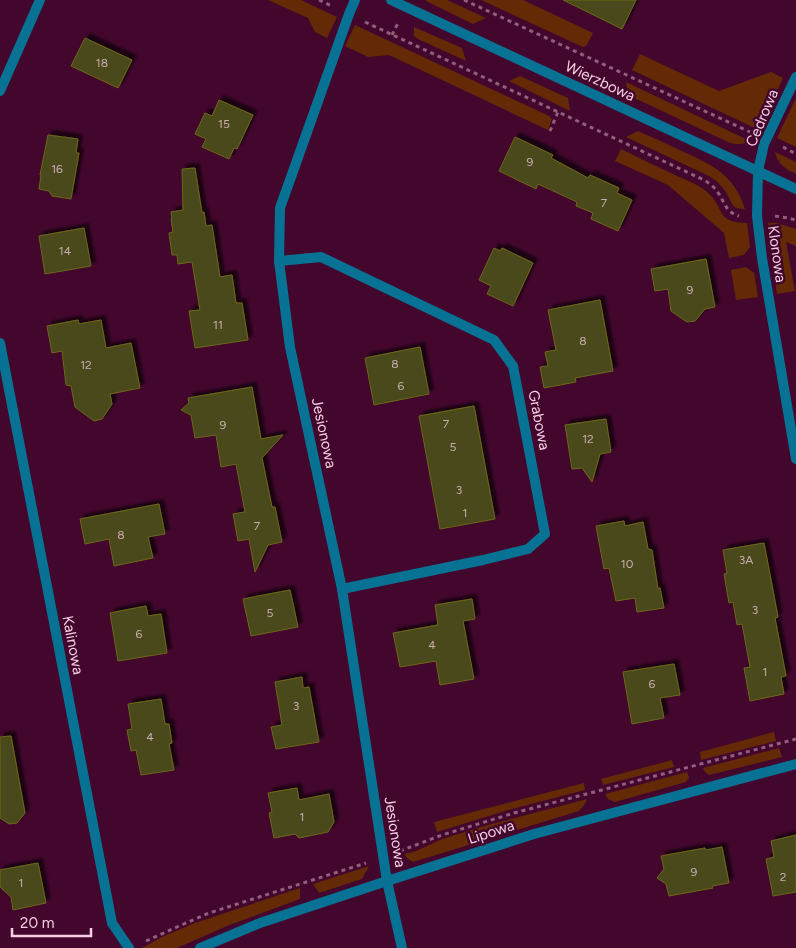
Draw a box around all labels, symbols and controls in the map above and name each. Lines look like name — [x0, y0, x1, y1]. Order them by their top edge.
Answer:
house number: 18 — [96, 56, 108, 70]
street label: Wierzbowa — [562, 57, 638, 105]
street label: Cedrowa — [742, 87, 782, 149]
house number: 15 — [218, 117, 230, 131]
house number: 9 — [527, 155, 534, 169]
house number: 16 — [51, 162, 63, 176]
house number: 7 — [601, 196, 608, 210]
street label: Klonowa — [764, 224, 790, 284]
house number: 14 — [59, 244, 72, 258]
house number: 9 — [687, 283, 694, 297]
house number: 11 — [213, 318, 223, 332]
house number: 8 — [579, 334, 587, 348]
house number: 8 — [391, 357, 399, 371]
house number: 12 — [80, 358, 92, 372]
house number: 6 — [398, 379, 405, 393]
street label: Grabowa — [524, 389, 554, 451]
street label: Jesionowa — [308, 396, 340, 470]
house number: 7 — [443, 417, 450, 431]
house number: 9 — [220, 418, 227, 432]
house number: 12 — [582, 432, 594, 446]
house number: 5 — [450, 440, 457, 454]
house number: 3 — [456, 483, 462, 497]
house number: 1 — [463, 506, 467, 520]
house number: 7 — [254, 519, 261, 533]
house number: 8 — [117, 528, 125, 542]
house number: 3A — [739, 553, 753, 567]
house number: 10 — [621, 557, 634, 571]
house number: 3 — [752, 603, 758, 617]
house number: 5 — [267, 606, 274, 620]
street label: Kalinowa — [58, 614, 88, 676]
house number: 6 — [136, 627, 143, 641]
house number: 4 — [428, 638, 436, 652]
house number: 1 — [763, 665, 767, 679]
house number: 6 — [649, 677, 656, 691]
house number: 3 — [293, 699, 299, 713]
house number: 4 — [146, 730, 154, 744]
street label: Jesionowa — [381, 795, 409, 869]
house number: 1 — [300, 810, 304, 824]
street label: Lipowa — [465, 816, 517, 848]
house number: 9 — [691, 865, 698, 879]
house number: 2 — [780, 870, 786, 884]
house number: 1 — [19, 876, 23, 890]
scale bar — [12, 906, 91, 938]
text: 20 m — [20, 914, 54, 932]

